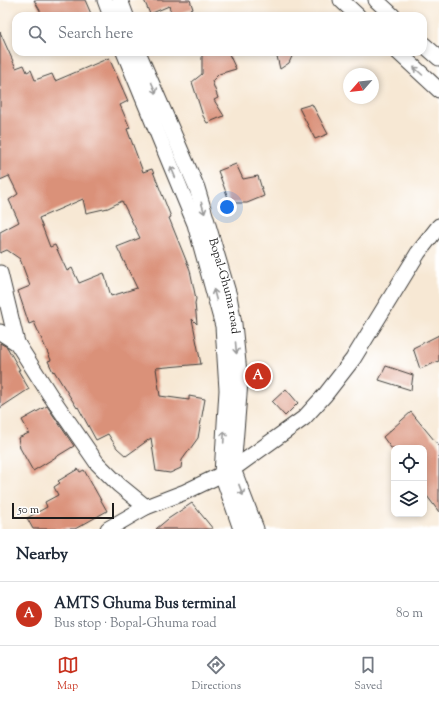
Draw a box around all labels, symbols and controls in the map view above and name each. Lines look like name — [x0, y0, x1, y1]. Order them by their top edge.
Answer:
search box — [12, 12, 427, 56]
icon: search — [26, 23, 48, 45]
text: Search here — [58, 24, 133, 45]
one-way arrow — [414, 67, 424, 76]
north arrow — [343, 68, 379, 104]
one-way arrow — [151, 81, 158, 93]
one-way arrow — [169, 166, 177, 178]
your location — [217, 197, 237, 217]
one-way arrow — [200, 201, 207, 214]
street label: Bopal-Ghuma road — [203, 236, 244, 335]
one-way arrow — [211, 288, 218, 301]
one-way arrow — [233, 341, 240, 354]
pin: A — [245, 361, 271, 391]
one-way arrow — [221, 431, 228, 444]
map controls — [391, 445, 427, 517]
button: locate — [391, 445, 427, 481]
button: layers — [391, 481, 427, 517]
one-way arrow — [238, 483, 245, 496]
scale bar — [12, 501, 114, 520]
text: 50 m — [18, 502, 39, 518]
text: Nearby — [16, 543, 68, 567]
text: AMTS Ghuma Bus terminal — [54, 594, 236, 615]
text: A — [24, 605, 34, 623]
text: 80 m — [396, 605, 423, 623]
text: Bus stop · Bopal-Ghuma road — [54, 615, 217, 633]
tab: Map — [57, 654, 79, 694]
tab: Directions — [192, 654, 241, 694]
tab: Saved — [354, 654, 382, 694]

